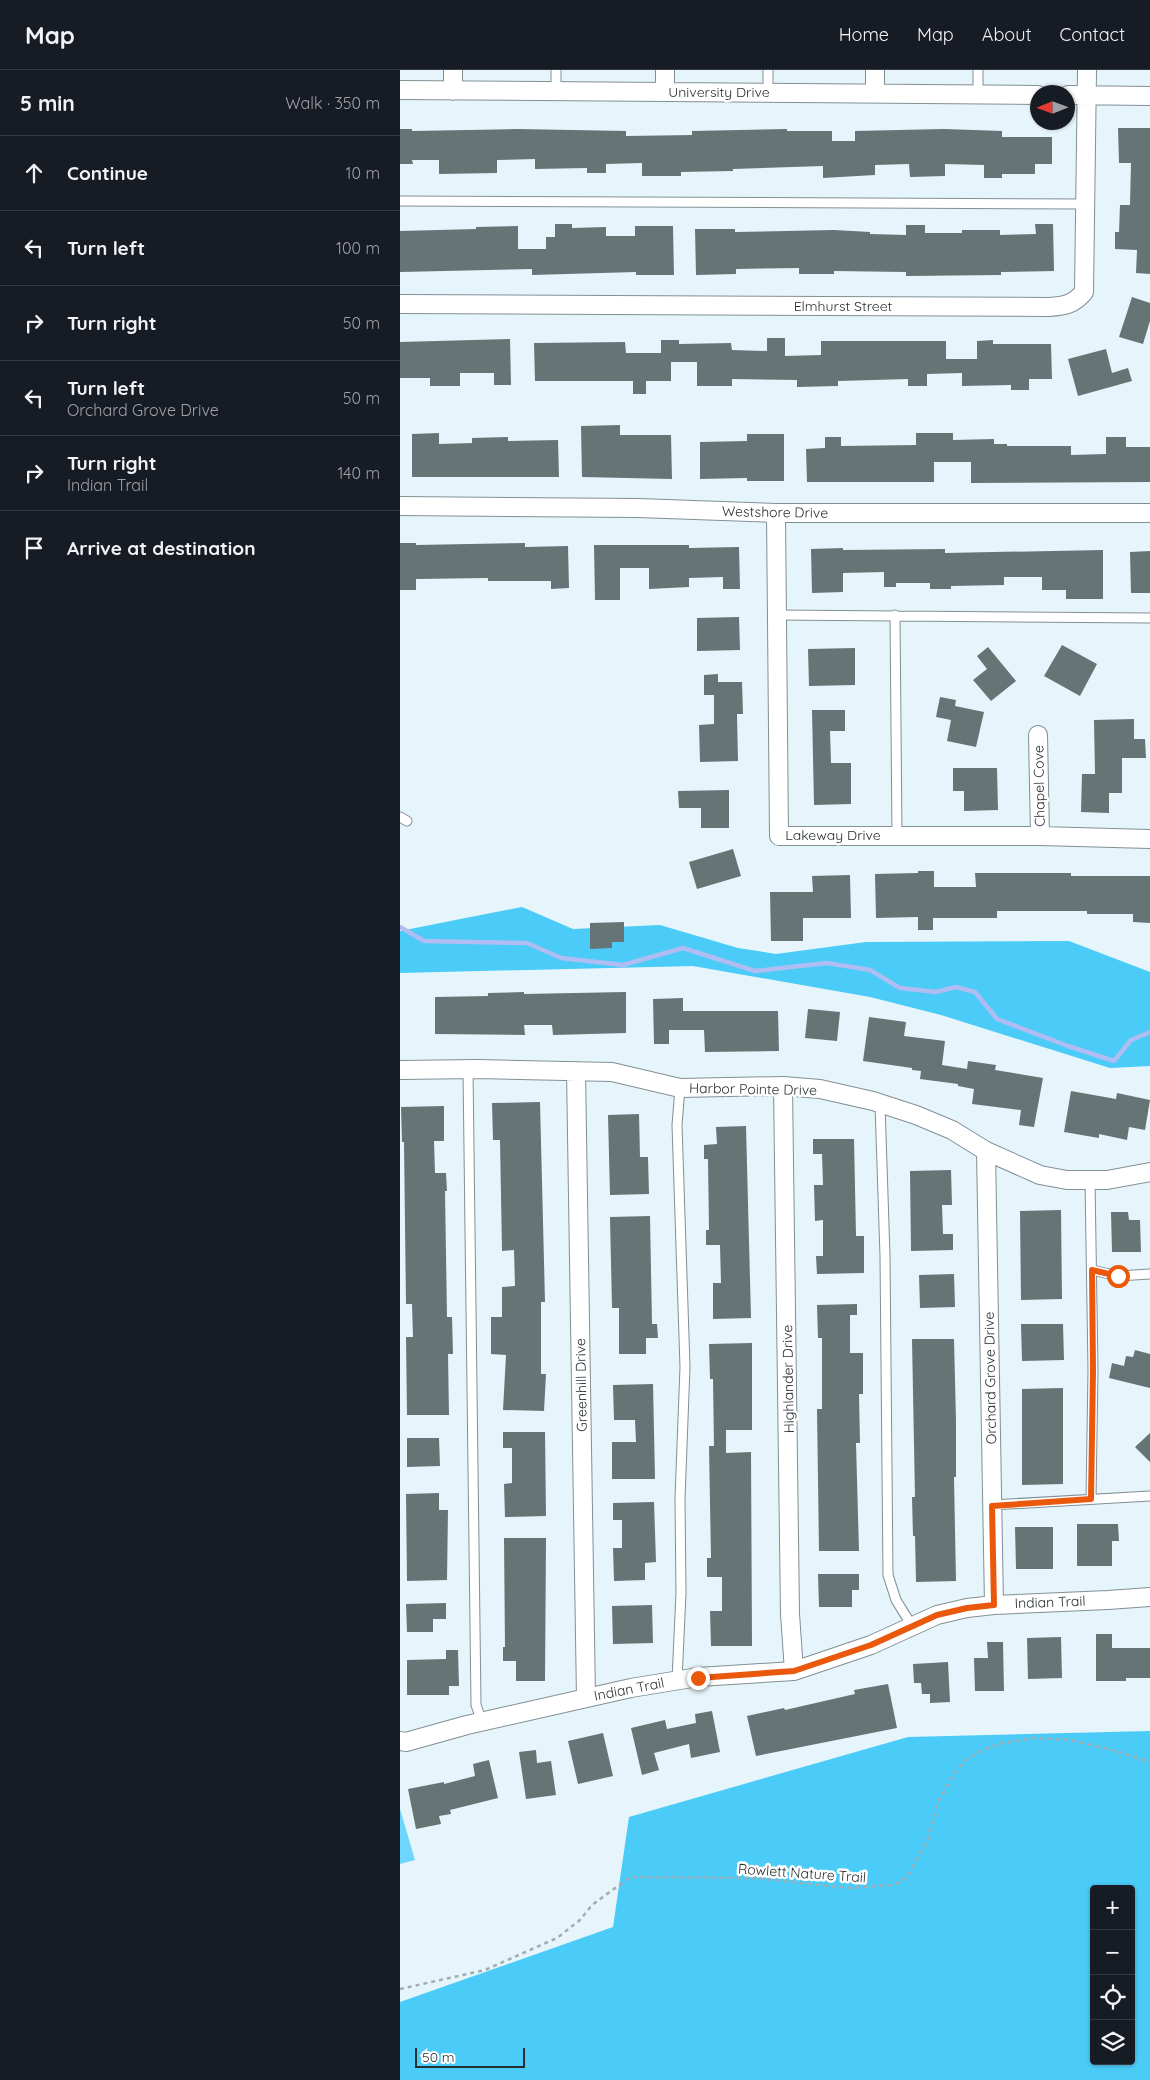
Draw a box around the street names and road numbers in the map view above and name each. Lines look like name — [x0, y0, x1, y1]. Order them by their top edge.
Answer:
street label: University Drive — [668, 83, 770, 101]
street label: Elmhurst Street — [794, 297, 893, 315]
street label: Westshore Drive — [722, 502, 828, 522]
street label: Chapel Cove — [1029, 745, 1049, 827]
street label: Lakeway Drive — [785, 826, 881, 844]
street label: Harbor Pointe Drive — [689, 1079, 817, 1099]
street label: Orchard Grove Drive — [980, 1311, 1000, 1445]
street label: Highlander Drive — [778, 1324, 798, 1434]
street label: Greenhill Drive — [571, 1338, 591, 1432]
street label: Indian Trail — [1014, 1592, 1086, 1612]
street label: Indian Trail — [592, 1673, 666, 1705]
street label: Rowlett Nature Trail — [737, 1860, 867, 1886]

